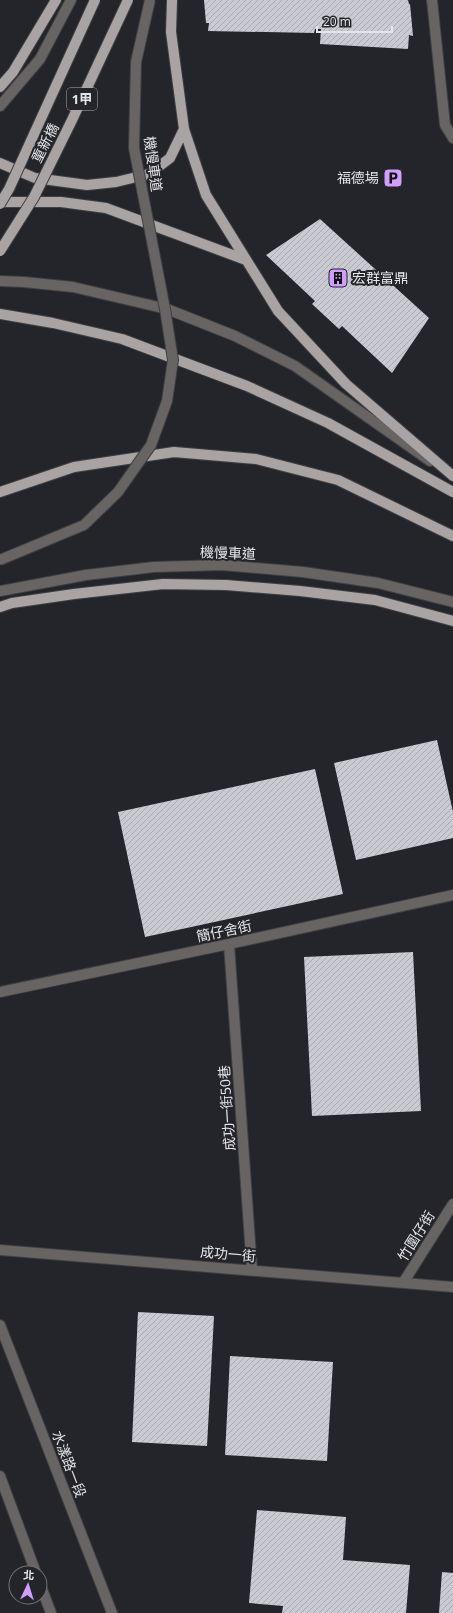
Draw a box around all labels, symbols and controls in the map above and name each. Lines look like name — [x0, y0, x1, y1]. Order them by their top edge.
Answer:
scale bar — [317, 8, 392, 34]
text: 20 m — [323, 13, 351, 30]
road number: 1甲 — [67, 88, 97, 110]
street label: 重新橋 — [27, 120, 63, 166]
street label: 機慢車道 — [140, 135, 167, 193]
parking icon: 福德場 — [382, 167, 404, 189]
place label: 福德場 — [337, 168, 379, 187]
building icon: 宏群富鼎 — [327, 267, 349, 289]
place label: 宏群富鼎 — [352, 268, 408, 287]
street label: 機慢車道 — [200, 542, 256, 563]
street label: 簡仔舍街 — [195, 915, 253, 946]
street label: 成功一街50巷 — [214, 1064, 239, 1152]
street label: 竹圍仔街 — [393, 1207, 438, 1265]
street label: 成功一街 — [199, 1242, 257, 1265]
street label: 水漾路一段 — [48, 1428, 91, 1500]
north arrow — [8, 1565, 48, 1605]
text: 北 — [23, 1567, 35, 1582]

